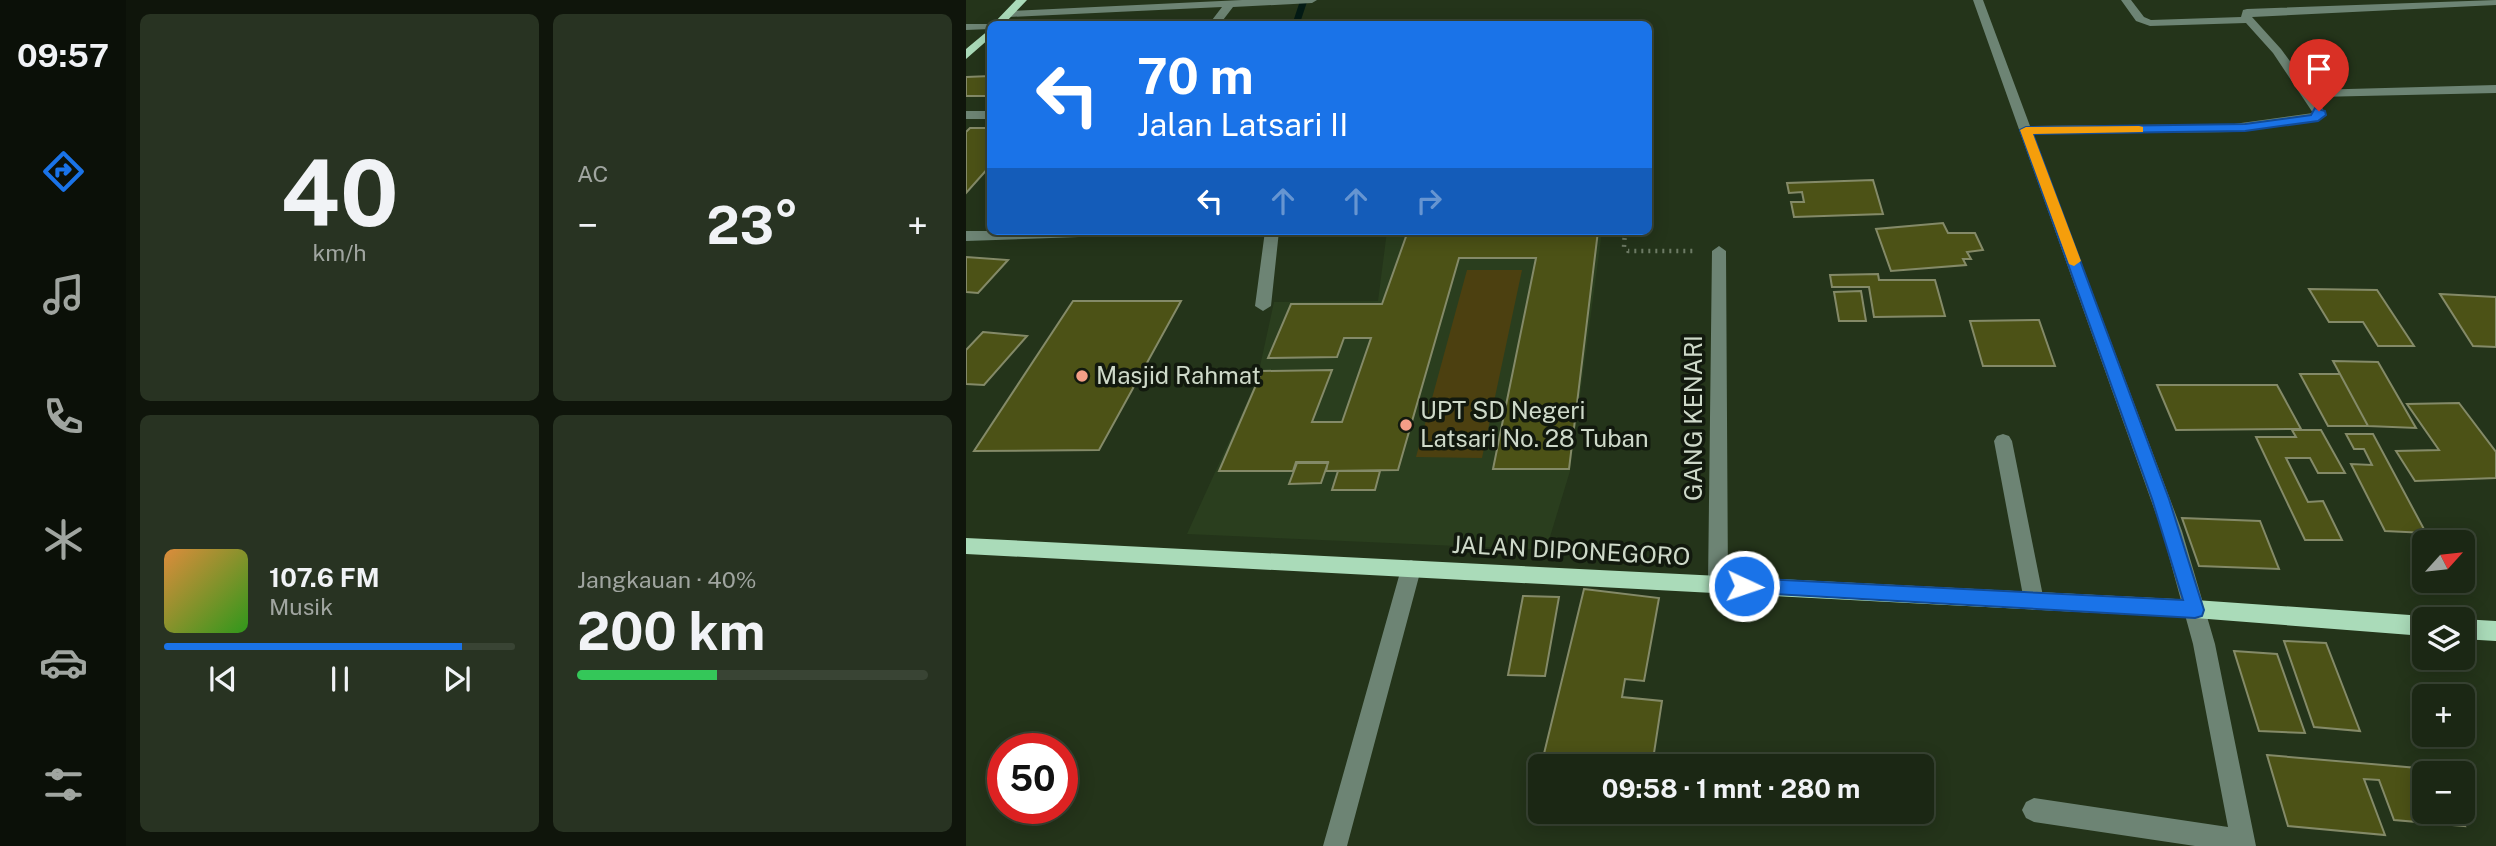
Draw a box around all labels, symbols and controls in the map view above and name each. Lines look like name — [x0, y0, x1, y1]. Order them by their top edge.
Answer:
text: 09:57 — [17, 37, 109, 74]
pin — [2289, 39, 2349, 111]
text: 70 m — [1137, 47, 1254, 105]
icon: left — [1022, 49, 1113, 140]
icon: arrive — [2300, 50, 2338, 88]
text: Jalan Latsari II — [1137, 106, 1348, 143]
text: 40 — [280, 140, 399, 246]
icon: directions — [39, 147, 88, 196]
text: AC — [577, 160, 608, 187]
icon: left — [1191, 182, 1229, 220]
icon: ahead — [1264, 182, 1302, 220]
icon: ahead — [1337, 182, 1375, 220]
icon: right — [1410, 182, 1448, 220]
text: 23° — [706, 195, 799, 256]
text: − — [577, 203, 598, 248]
text: + — [907, 203, 928, 248]
text: km/h — [312, 239, 367, 266]
icon: music — [39, 270, 88, 319]
street label: GANG KENARI — [1679, 335, 1707, 501]
place label: Masjid Rahmat — [1096, 361, 1261, 389]
marker: Masjid Rahmat — [1074, 368, 1090, 384]
icon: phone — [39, 392, 88, 441]
place label: UPT SD Negeri Latsari No. 28 Tuban — [1420, 396, 1649, 452]
marker: UPT SD Negeri Latsari No. 28 Tuban — [1398, 417, 1414, 433]
icon: climate — [39, 515, 88, 564]
street label: JALAN DIPONEGORO — [1451, 530, 1691, 570]
north arrow — [2412, 530, 2474, 593]
map controls — [2412, 530, 2475, 824]
position arrow — [1707, 549, 1781, 623]
text: 107.6 FM — [269, 562, 380, 593]
text: Jangkauan · 40% — [577, 566, 757, 593]
text: Musik — [269, 593, 333, 620]
text: 200 km — [577, 601, 765, 662]
button: layers — [2412, 607, 2475, 670]
icon: car — [39, 638, 88, 687]
icon: previous — [204, 660, 242, 698]
icon: pause — [321, 660, 359, 698]
icon: next — [438, 660, 476, 698]
button: + — [2412, 684, 2475, 747]
speed limit sign: 50 — [987, 733, 1078, 824]
icon: filters — [39, 760, 88, 809]
button: − — [2412, 761, 2475, 824]
text: 09:58 · 1 mnt · 280 m — [1602, 773, 1860, 804]

